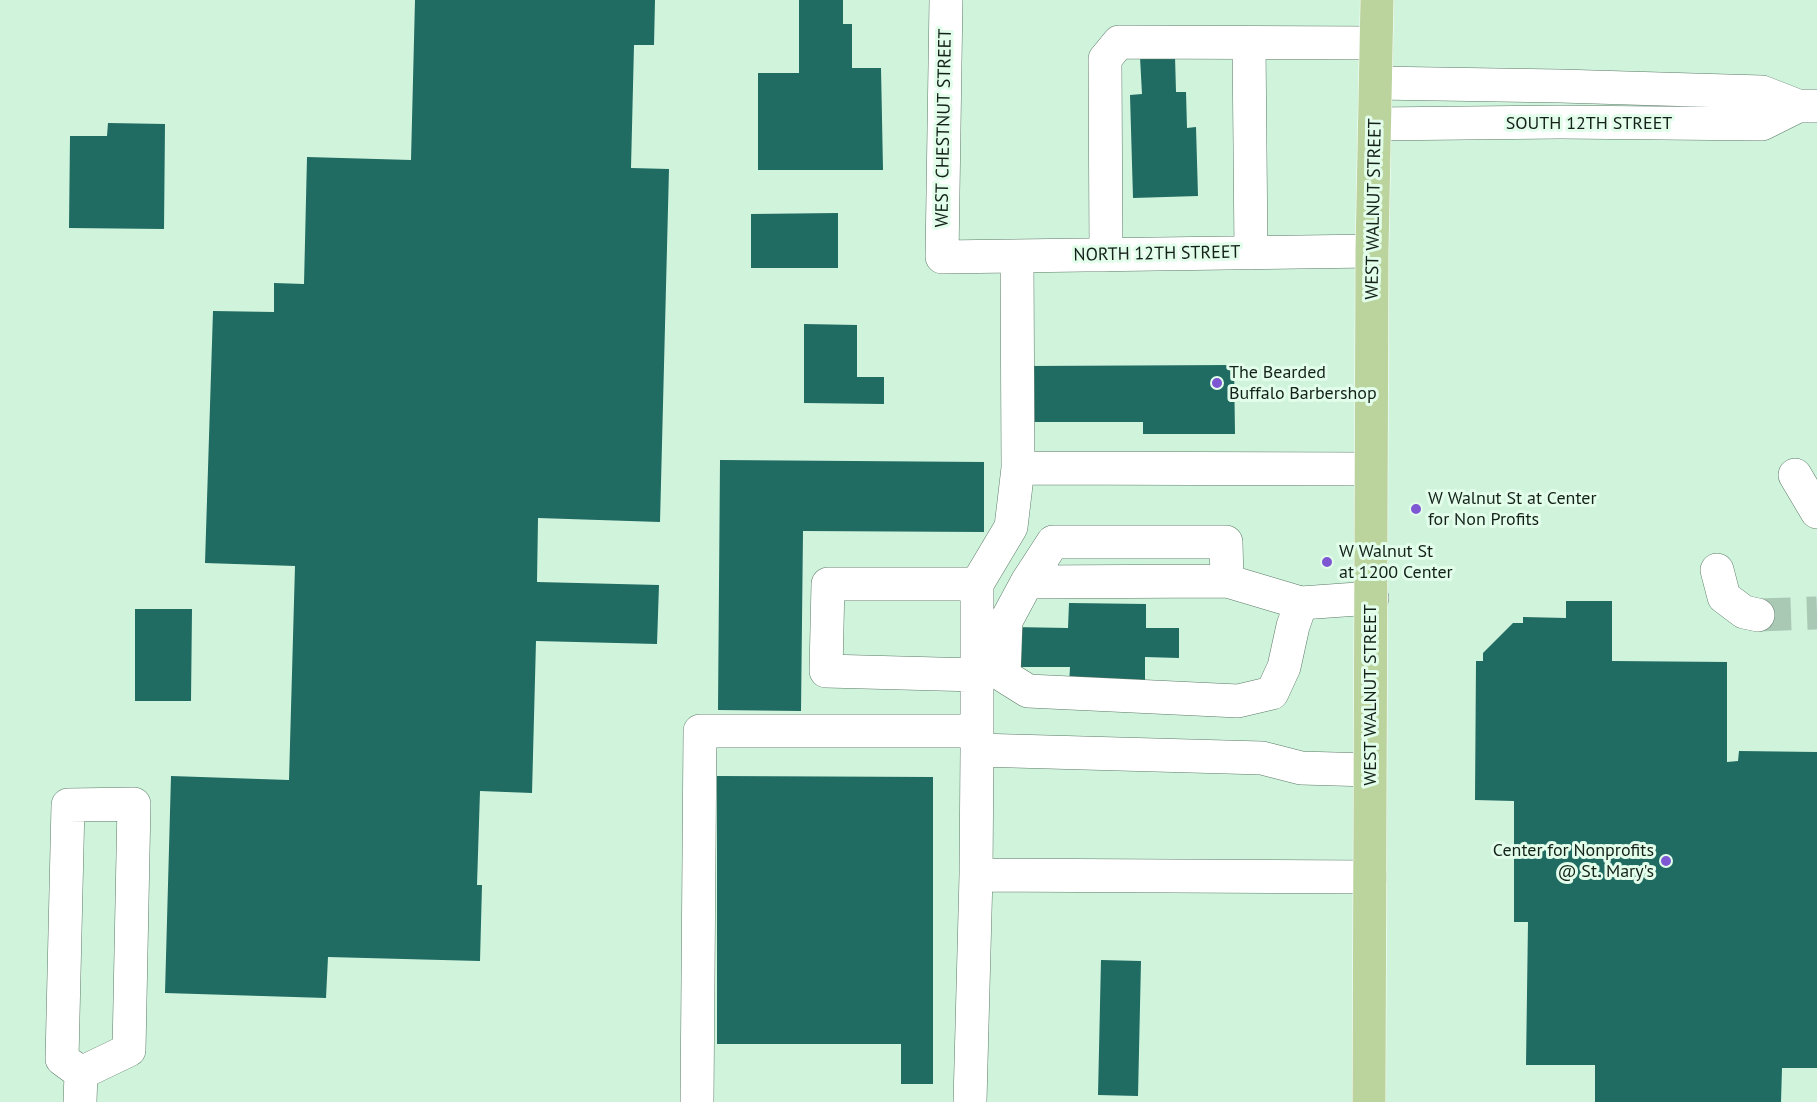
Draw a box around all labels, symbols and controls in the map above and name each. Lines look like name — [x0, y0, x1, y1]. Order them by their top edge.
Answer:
street label: WEST CHESTNUT STREET — [931, 28, 957, 228]
street label: SOUTH 12TH STREET — [1506, 113, 1672, 135]
street label: WEST WALNUT STREET — [1362, 118, 1386, 300]
street label: NORTH 12TH STREET — [1073, 242, 1241, 266]
place label: The Bearded Buffalo Barbershop — [1229, 362, 1377, 404]
marker: The Bearded Buffalo Barbershop — [1210, 376, 1224, 390]
place label: W Walnut St at Center for Non Profits — [1428, 488, 1597, 530]
marker: W Walnut St at Center for Non Profits — [1409, 502, 1423, 516]
place label: W Walnut St at 1200 Center — [1339, 541, 1453, 584]
marker: W Walnut St at 1200 Center — [1320, 555, 1334, 569]
street label: WEST WALNUT STREET — [1360, 604, 1382, 786]
place label: Center for Nonprofits @ St. Mary's — [1493, 840, 1654, 882]
marker: Center for Nonprofits @ St. Mary's — [1659, 854, 1673, 868]

